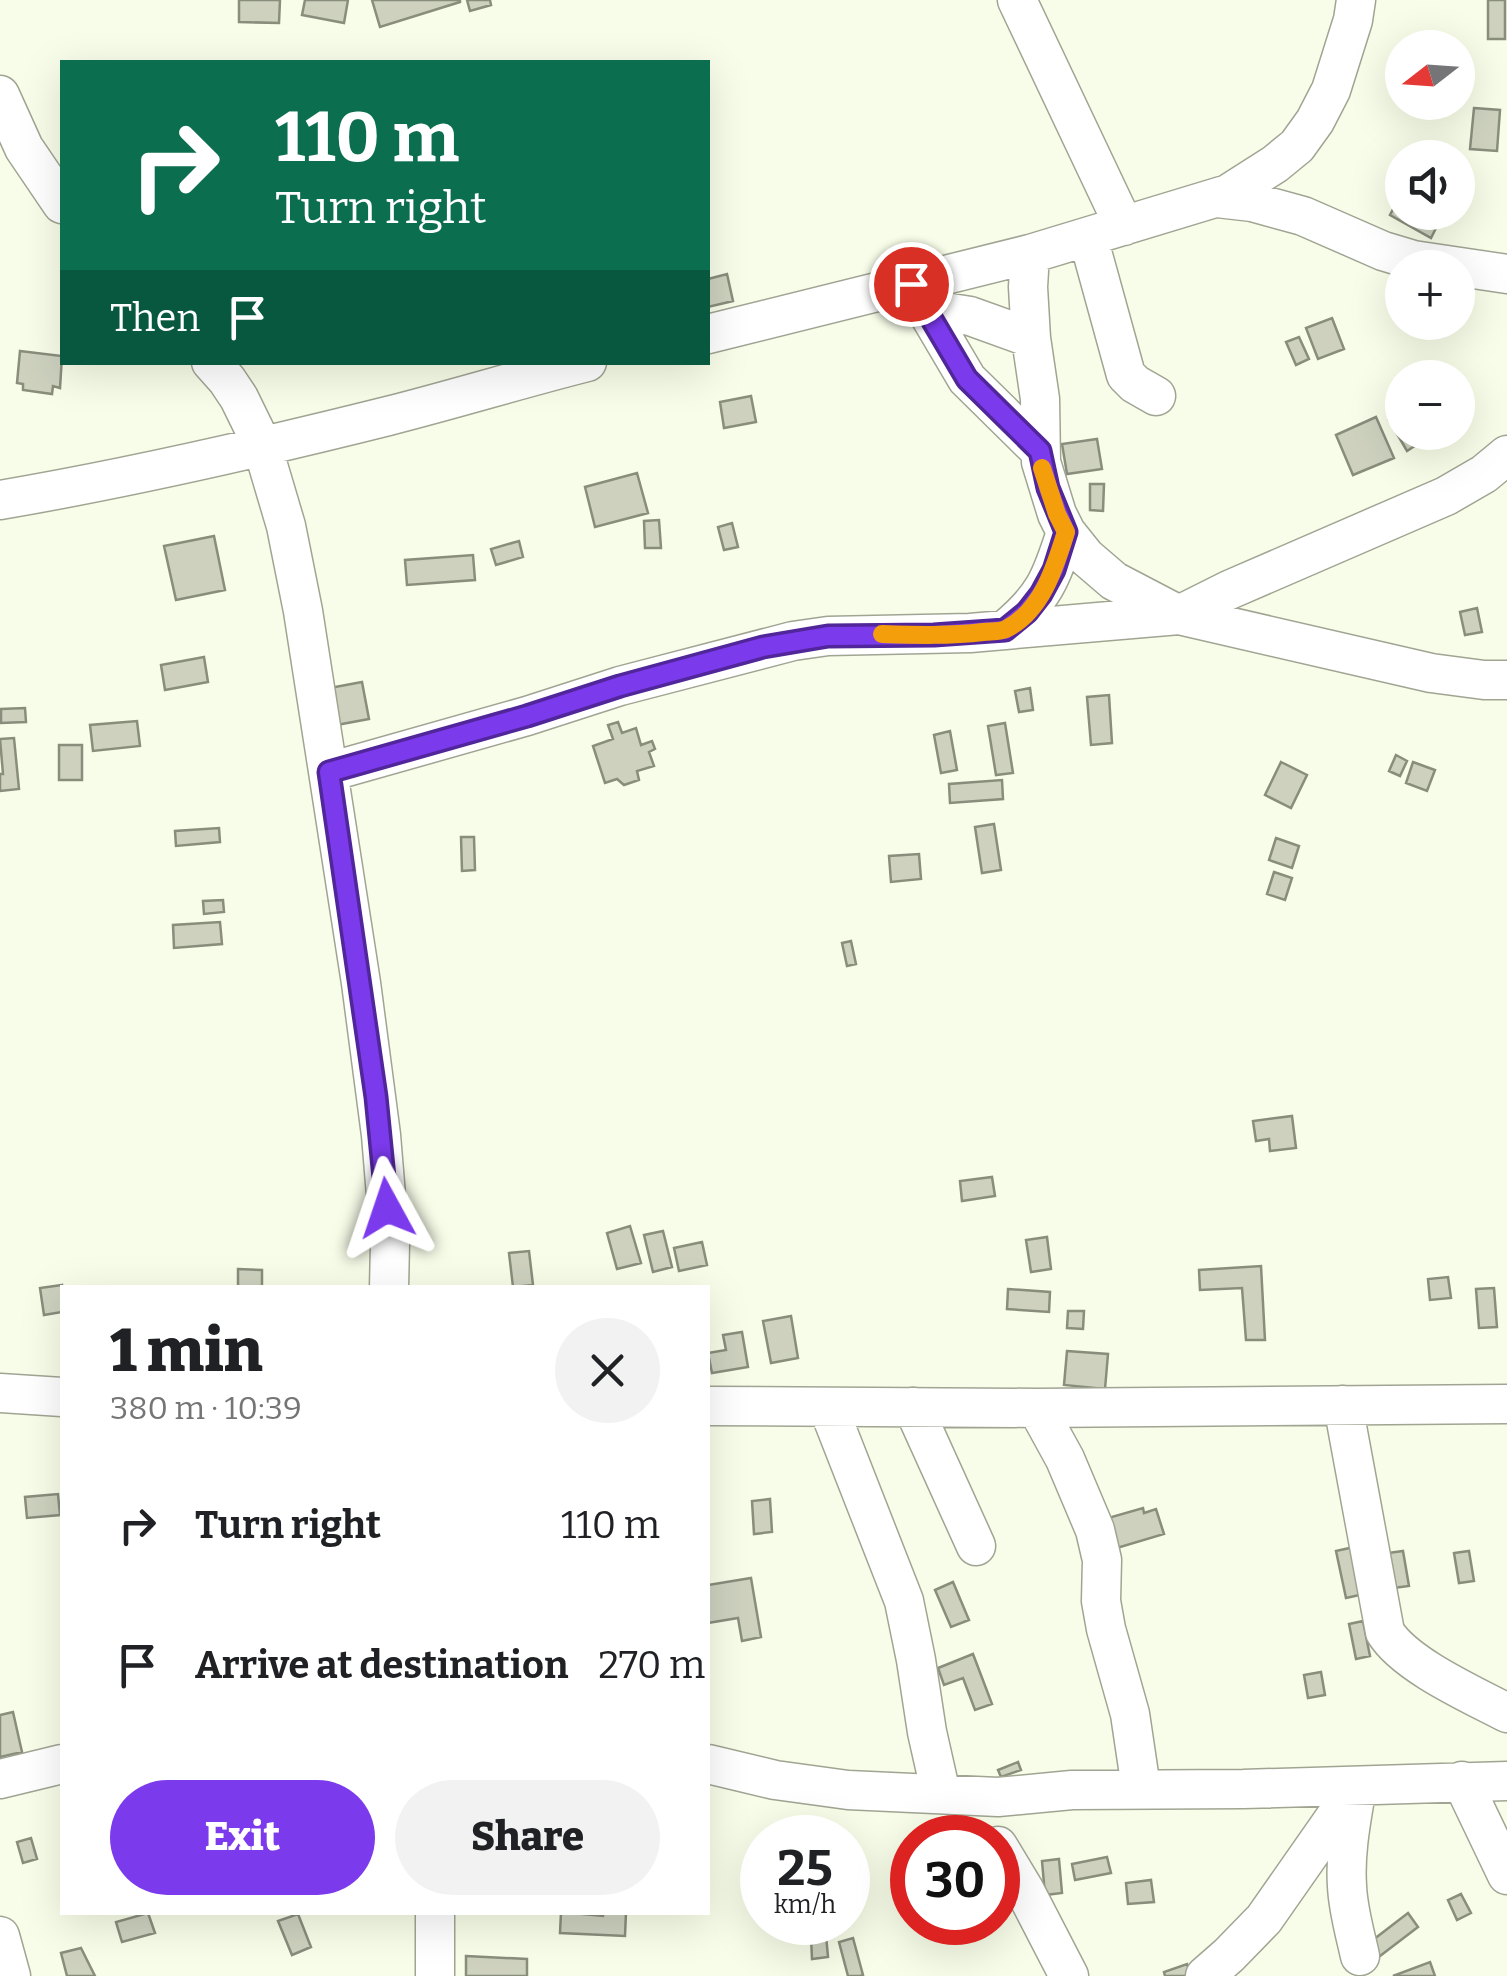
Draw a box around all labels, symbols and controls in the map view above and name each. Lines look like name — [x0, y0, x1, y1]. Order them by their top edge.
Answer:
north arrow — [1385, 30, 1475, 120]
map controls — [1385, 30, 1475, 450]
text: 110 m — [275, 96, 459, 180]
icon: right — [110, 100, 240, 230]
button: sound — [1385, 140, 1475, 230]
text: Turn right — [275, 181, 487, 235]
pin — [869, 242, 954, 327]
button: + — [1385, 250, 1475, 340]
icon: arrive — [884, 257, 939, 312]
icon: arrive — [220, 290, 275, 345]
text: Then — [110, 295, 200, 341]
button: − — [1385, 360, 1475, 450]
position arrow — [335, 1156, 439, 1260]
text: 1 min — [110, 1315, 263, 1387]
button: close — [555, 1318, 660, 1423]
text: 380 m · 10:39 — [110, 1389, 302, 1427]
icon: right — [110, 1498, 165, 1553]
text: Turn right — [195, 1502, 381, 1548]
text: 110 m — [561, 1502, 660, 1548]
icon: arrive — [110, 1638, 165, 1693]
text: Arrive at destination — [195, 1642, 568, 1688]
text: 270 m — [598, 1642, 705, 1688]
button: Exit — [110, 1780, 375, 1895]
button: Share — [395, 1780, 660, 1895]
speed limit sign: 30 — [890, 1815, 1020, 1945]
text: 25 — [777, 1838, 833, 1898]
text: km/h — [774, 1890, 836, 1920]

